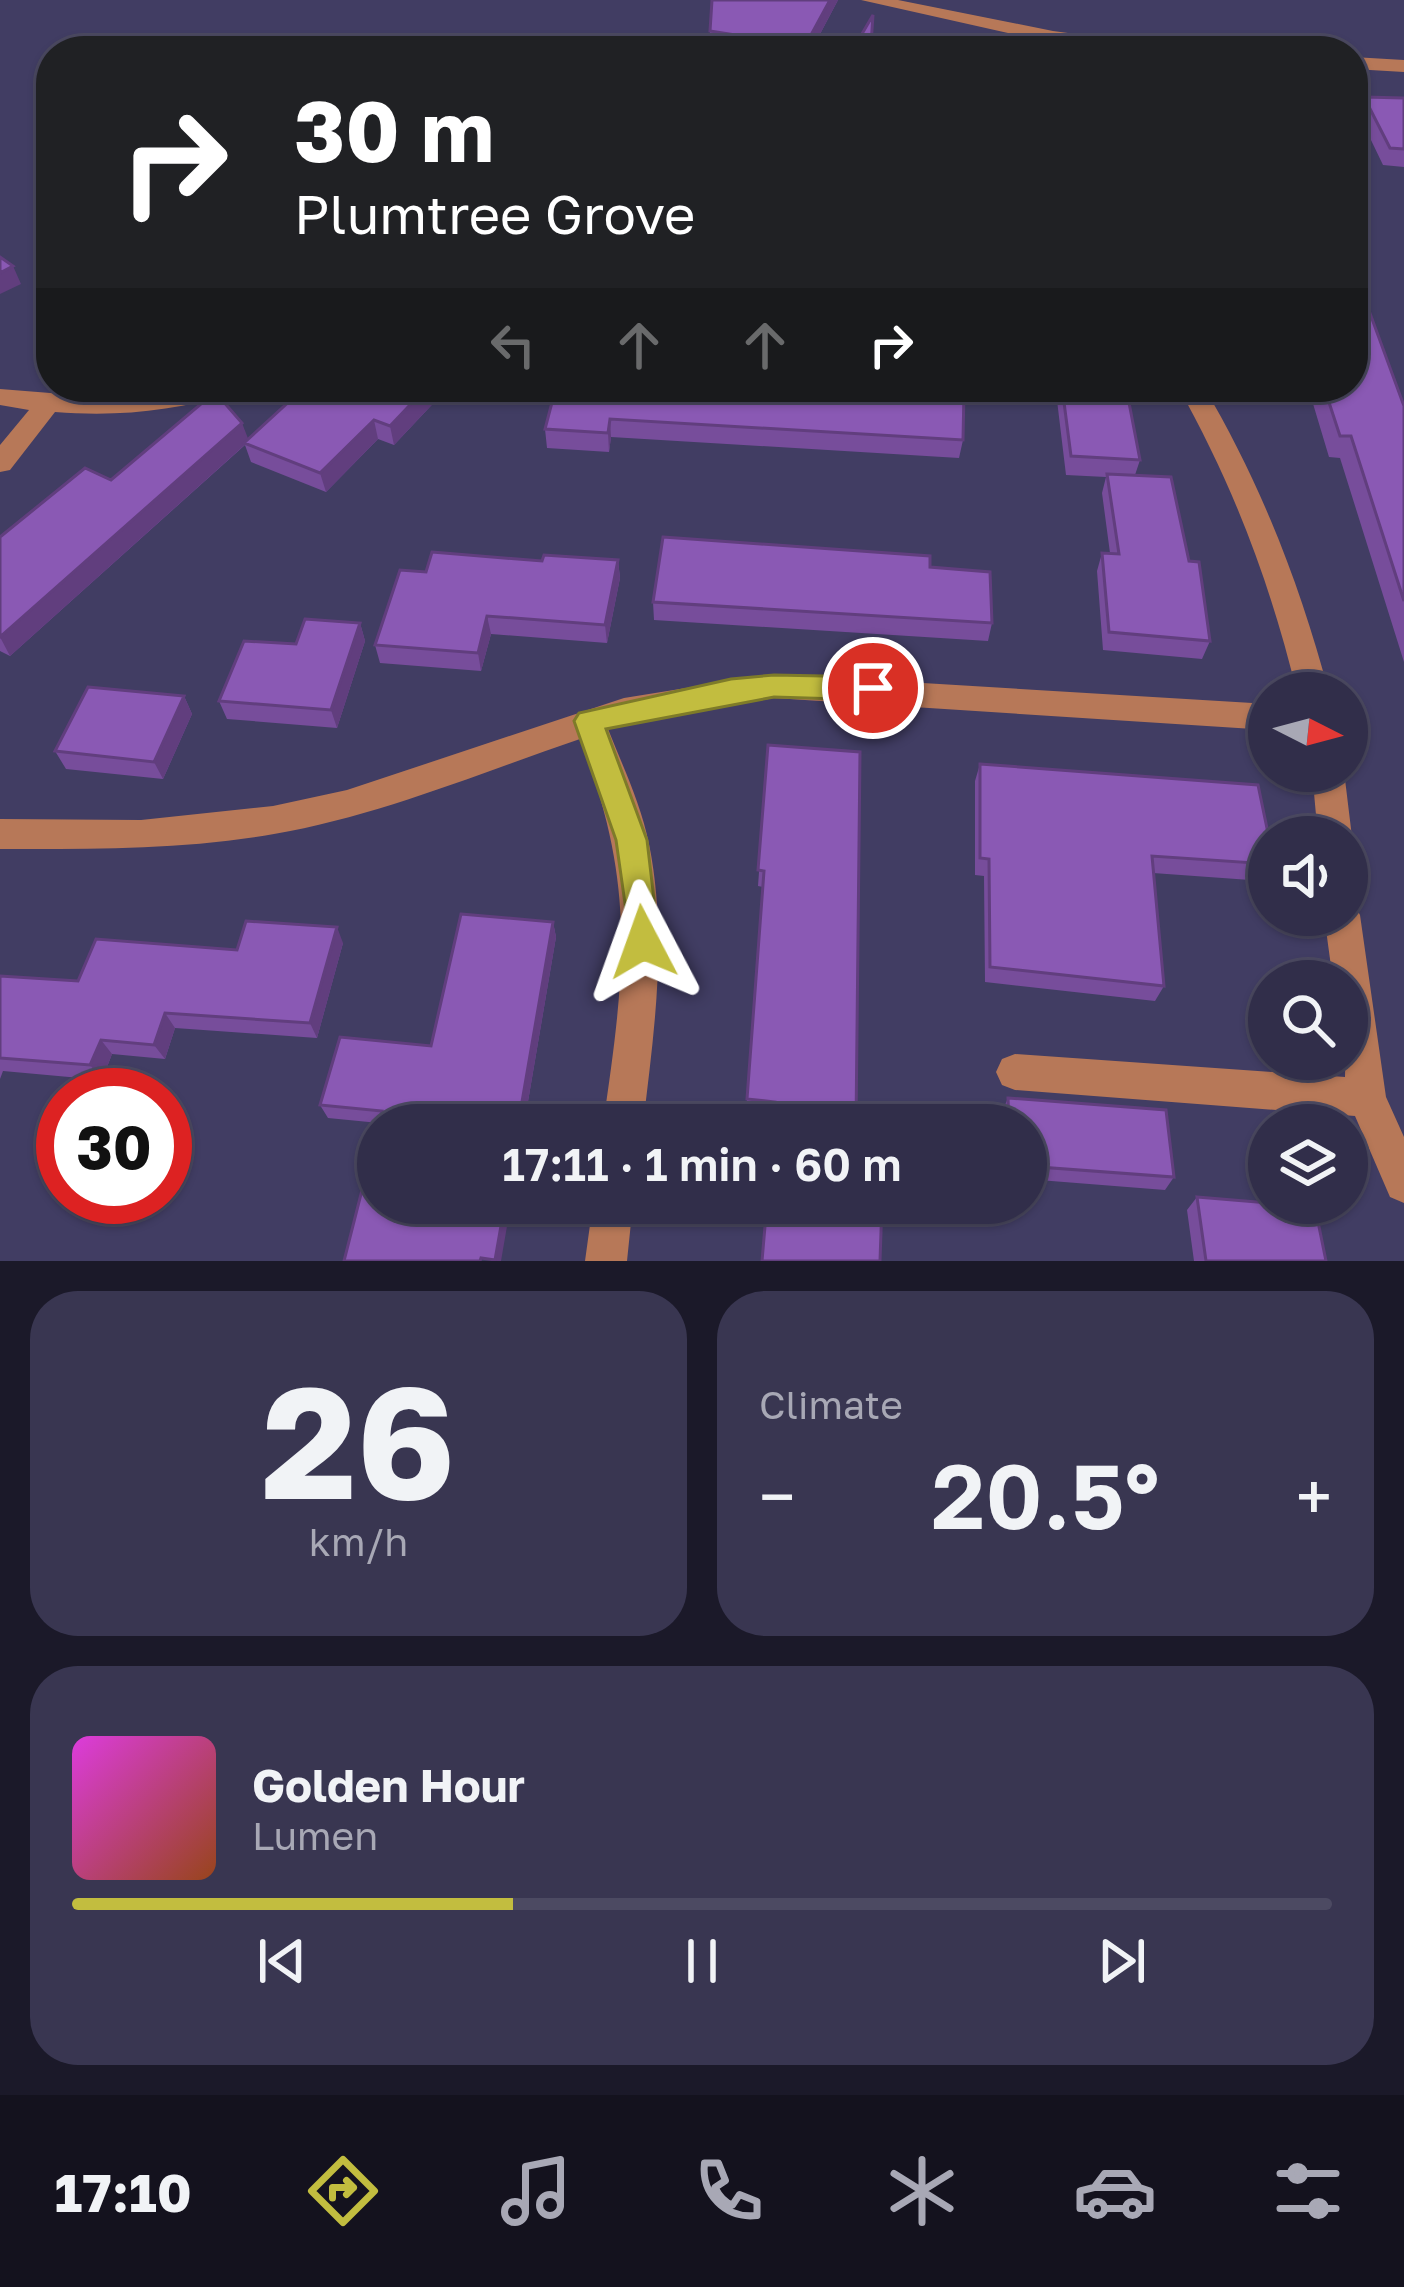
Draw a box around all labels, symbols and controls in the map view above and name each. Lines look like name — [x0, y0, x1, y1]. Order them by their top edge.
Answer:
text: 30 m — [294, 80, 494, 180]
icon: right — [96, 84, 252, 240]
text: Plumtree Grove — [294, 181, 695, 246]
icon: left — [480, 312, 546, 378]
icon: ahead — [606, 312, 672, 378]
icon: ahead — [732, 312, 798, 378]
icon: right — [858, 312, 924, 378]
pin — [822, 637, 924, 739]
icon: arrive — [840, 655, 906, 721]
north arrow — [1248, 672, 1368, 792]
map controls — [1248, 672, 1368, 1224]
button: sound — [1248, 816, 1368, 936]
position arrow — [580, 879, 706, 1005]
button: search — [1248, 960, 1368, 1080]
speed limit sign: 30 — [36, 1068, 192, 1224]
button: layers — [1248, 1104, 1368, 1224]
text: 17:11 · 1 min · 60 m — [502, 1137, 902, 1191]
text: 26 — [261, 1346, 456, 1533]
text: Climate — [759, 1381, 903, 1428]
text: 20.5° — [931, 1441, 1160, 1549]
text: − — [759, 1456, 795, 1536]
text: + — [1296, 1456, 1332, 1536]
text: km/h — [309, 1518, 408, 1565]
text: Golden Hour — [252, 1758, 525, 1812]
text: Lumen — [252, 1812, 378, 1859]
icon: previous — [249, 1928, 315, 1994]
icon: pause — [669, 1928, 735, 1994]
icon: next — [1089, 1928, 1155, 1994]
icon: directions — [301, 2149, 385, 2233]
icon: music — [494, 2149, 578, 2233]
icon: phone — [687, 2149, 771, 2233]
icon: climate — [880, 2149, 964, 2233]
icon: car — [1073, 2149, 1157, 2233]
icon: filters — [1266, 2149, 1350, 2233]
text: 17:10 — [54, 2159, 192, 2224]

